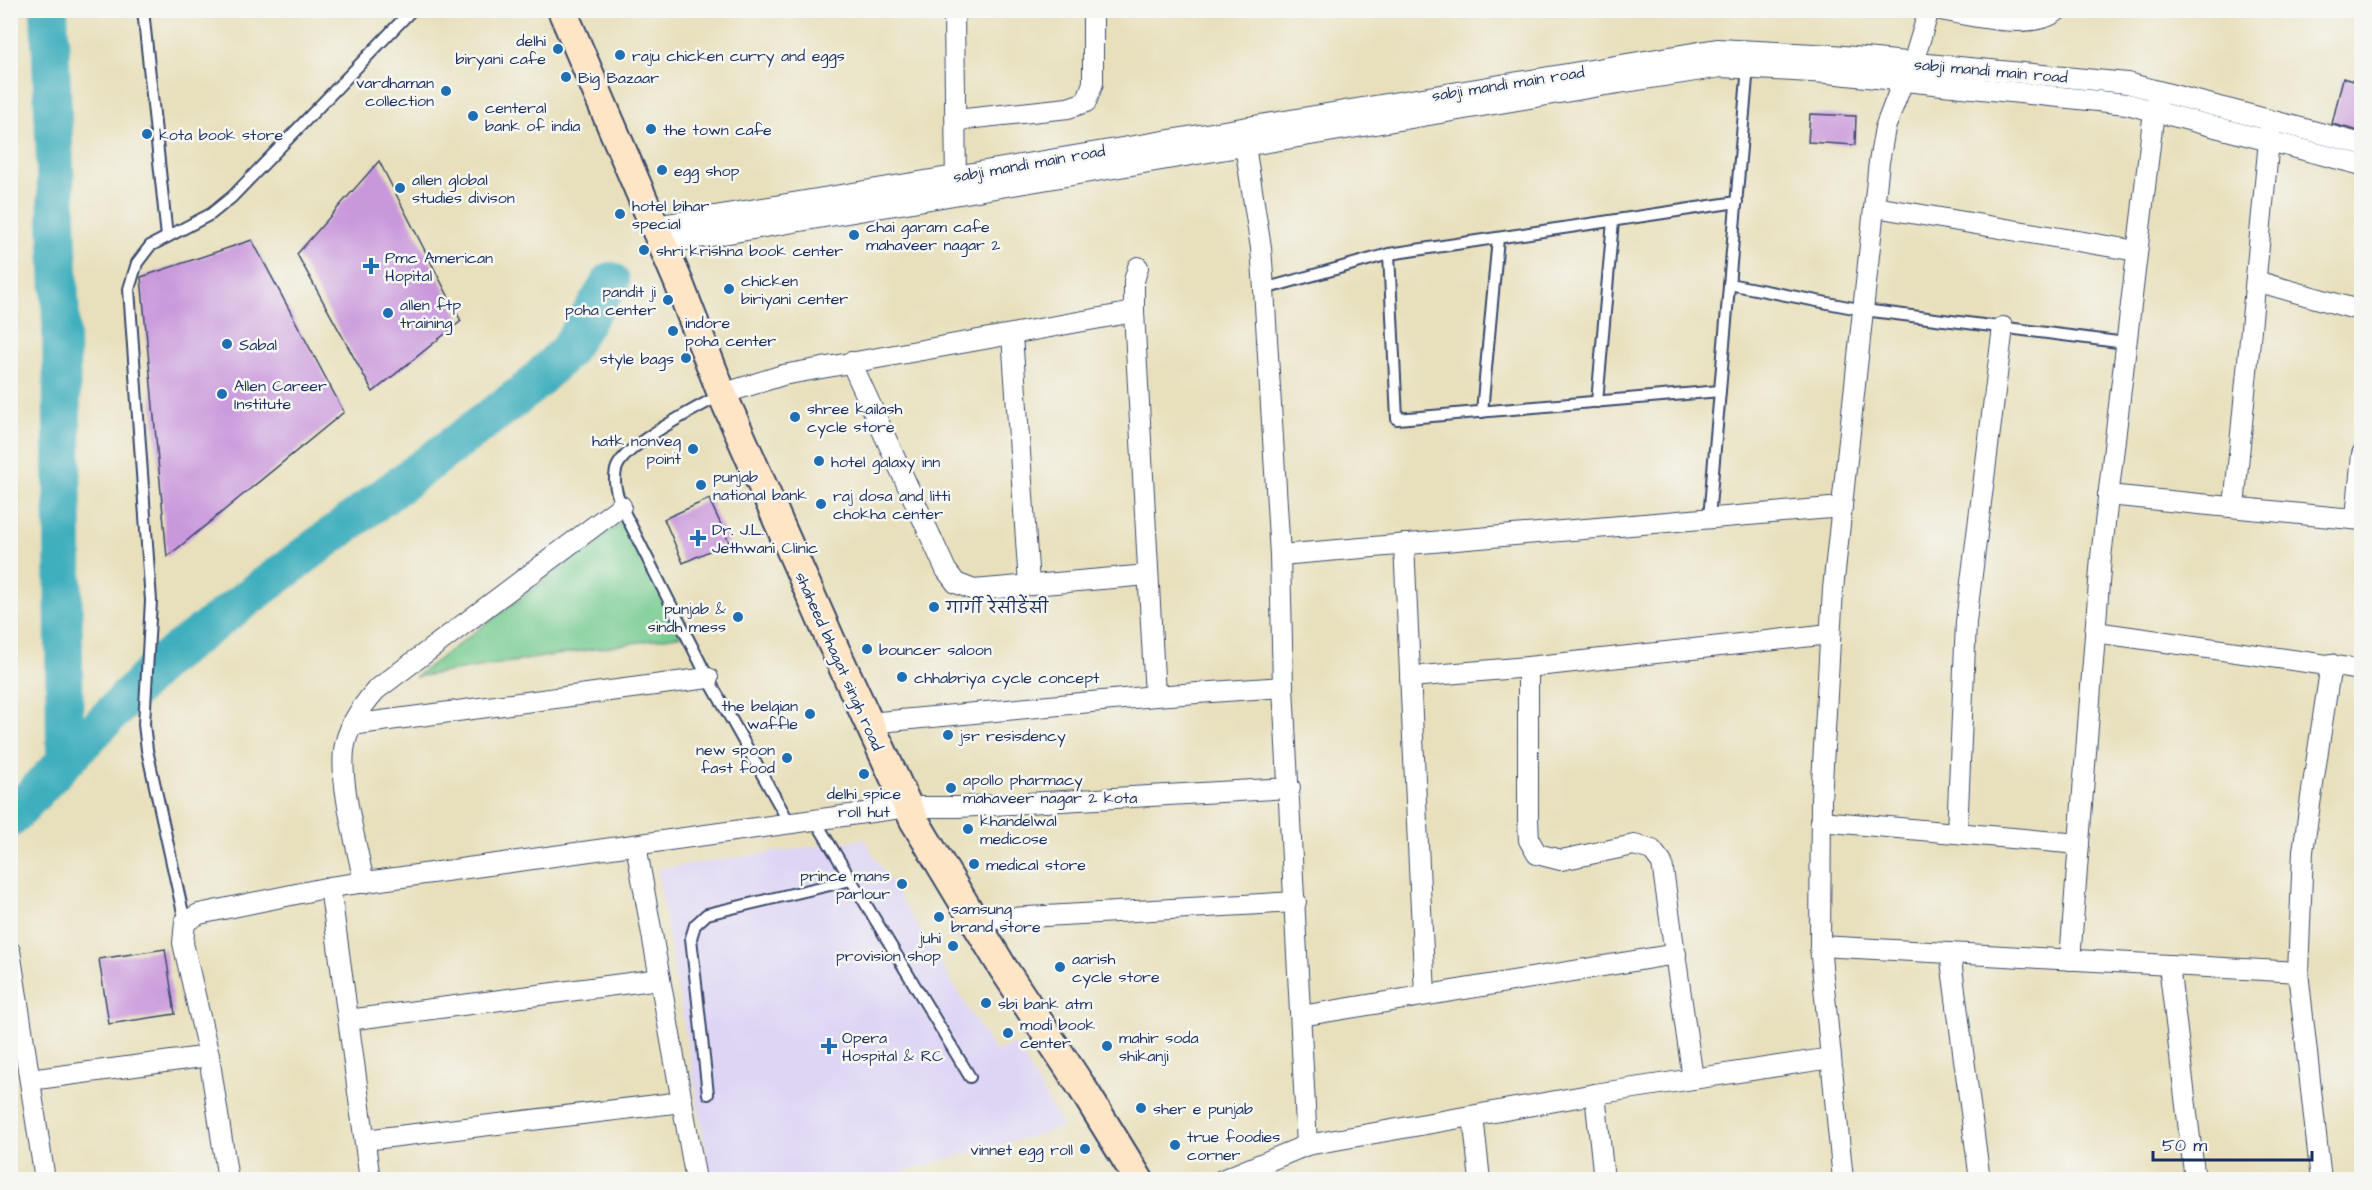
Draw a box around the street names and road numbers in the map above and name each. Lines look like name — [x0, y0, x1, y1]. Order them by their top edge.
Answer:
street label: sabji mandi main road — [1913, 53, 2069, 89]
street label: sabji mandi main road — [1430, 61, 1586, 107]
street label: sabji mandi main road — [951, 140, 1107, 188]
street label: shaheed bhagat singh road — [789, 569, 888, 755]

